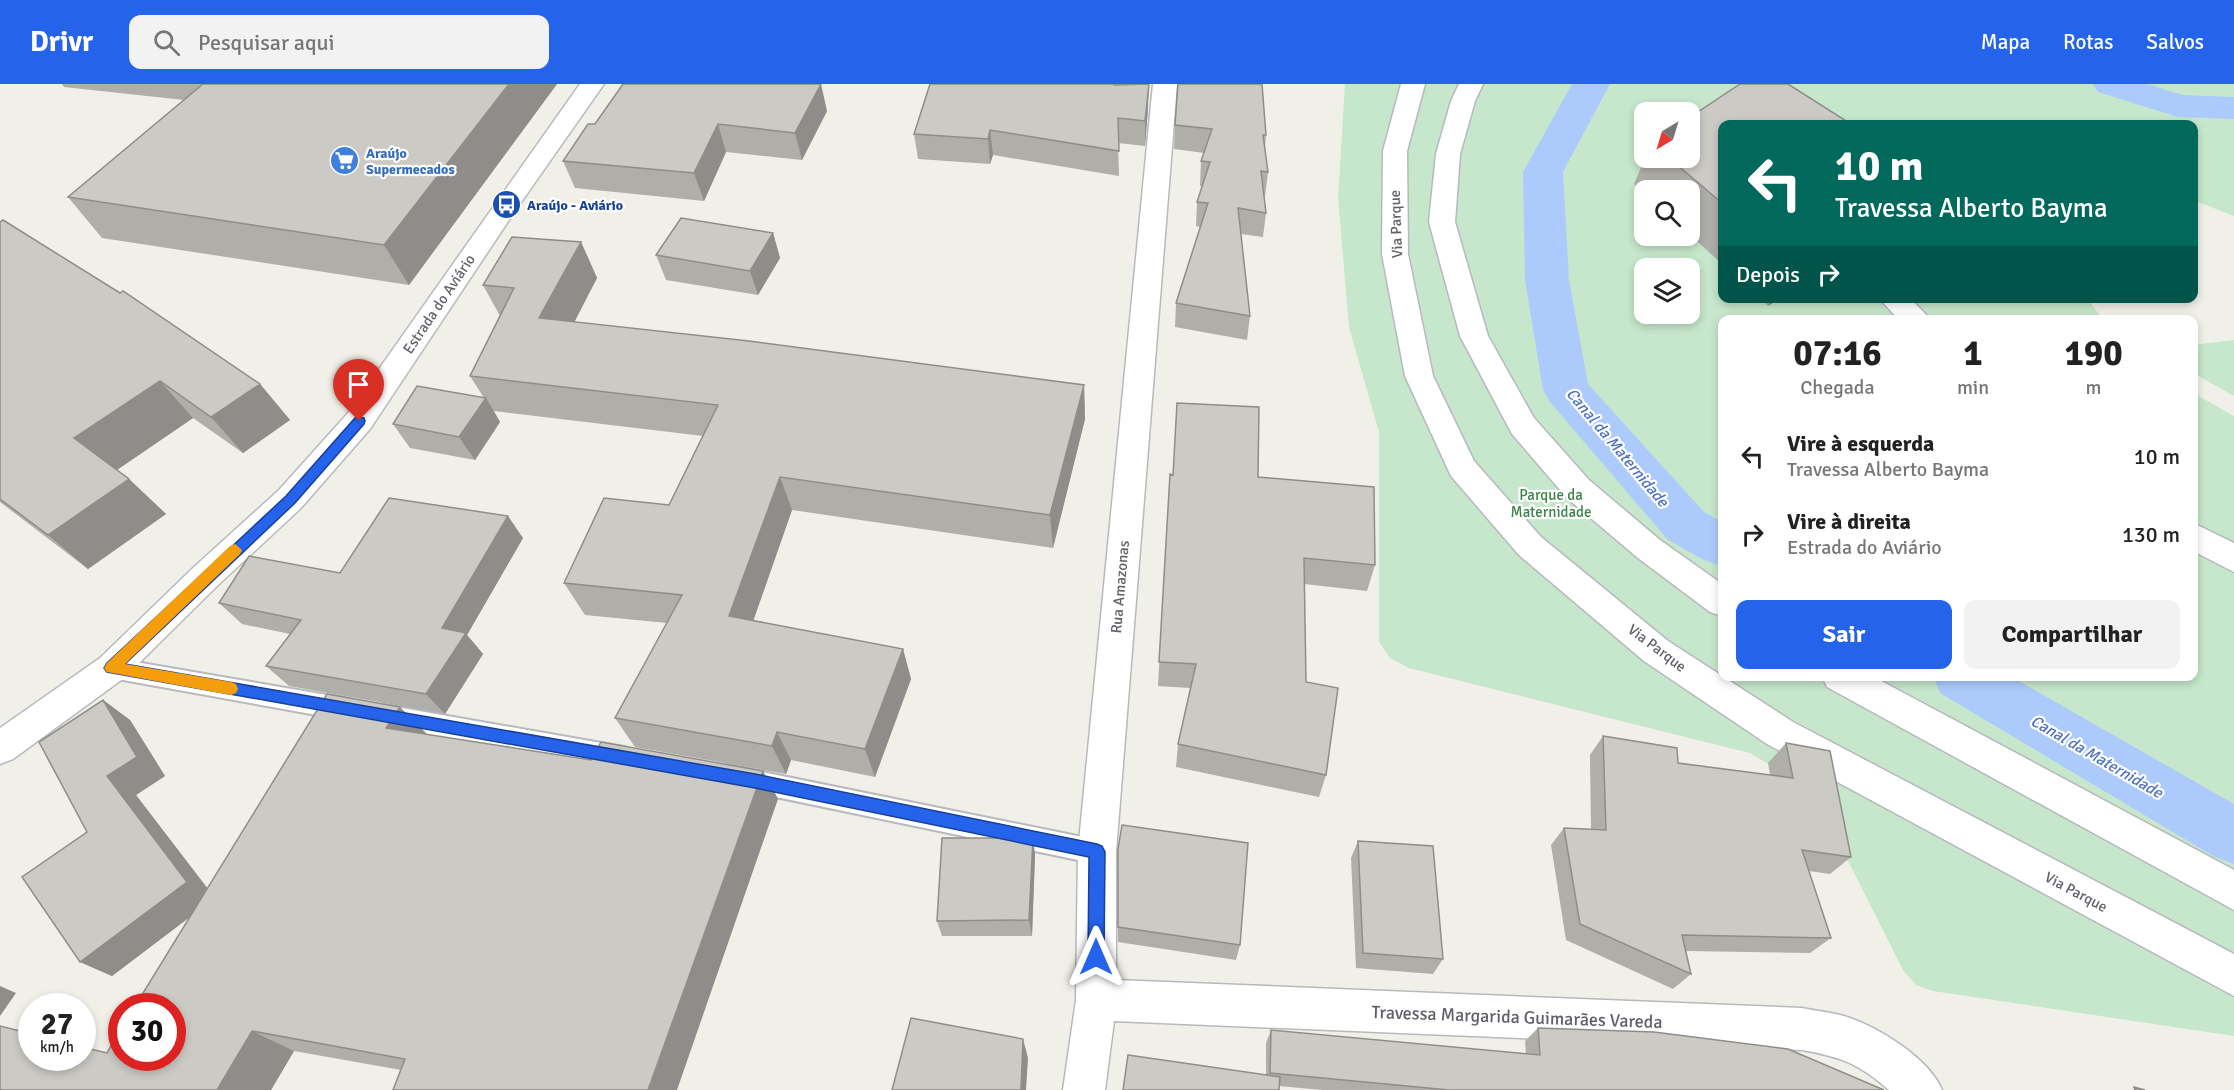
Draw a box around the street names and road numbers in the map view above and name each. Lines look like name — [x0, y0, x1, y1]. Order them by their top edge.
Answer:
street label: Via Parque — [1386, 190, 1406, 258]
street label: Estrada do Aviário — [399, 251, 479, 357]
street label: Rua Amazonas — [1107, 539, 1133, 634]
street label: Via Parque — [1624, 620, 1690, 676]
street label: Via Parque — [2042, 868, 2110, 916]
street label: Travessa Margarida Guimarães Vareda — [1371, 1001, 1663, 1033]

